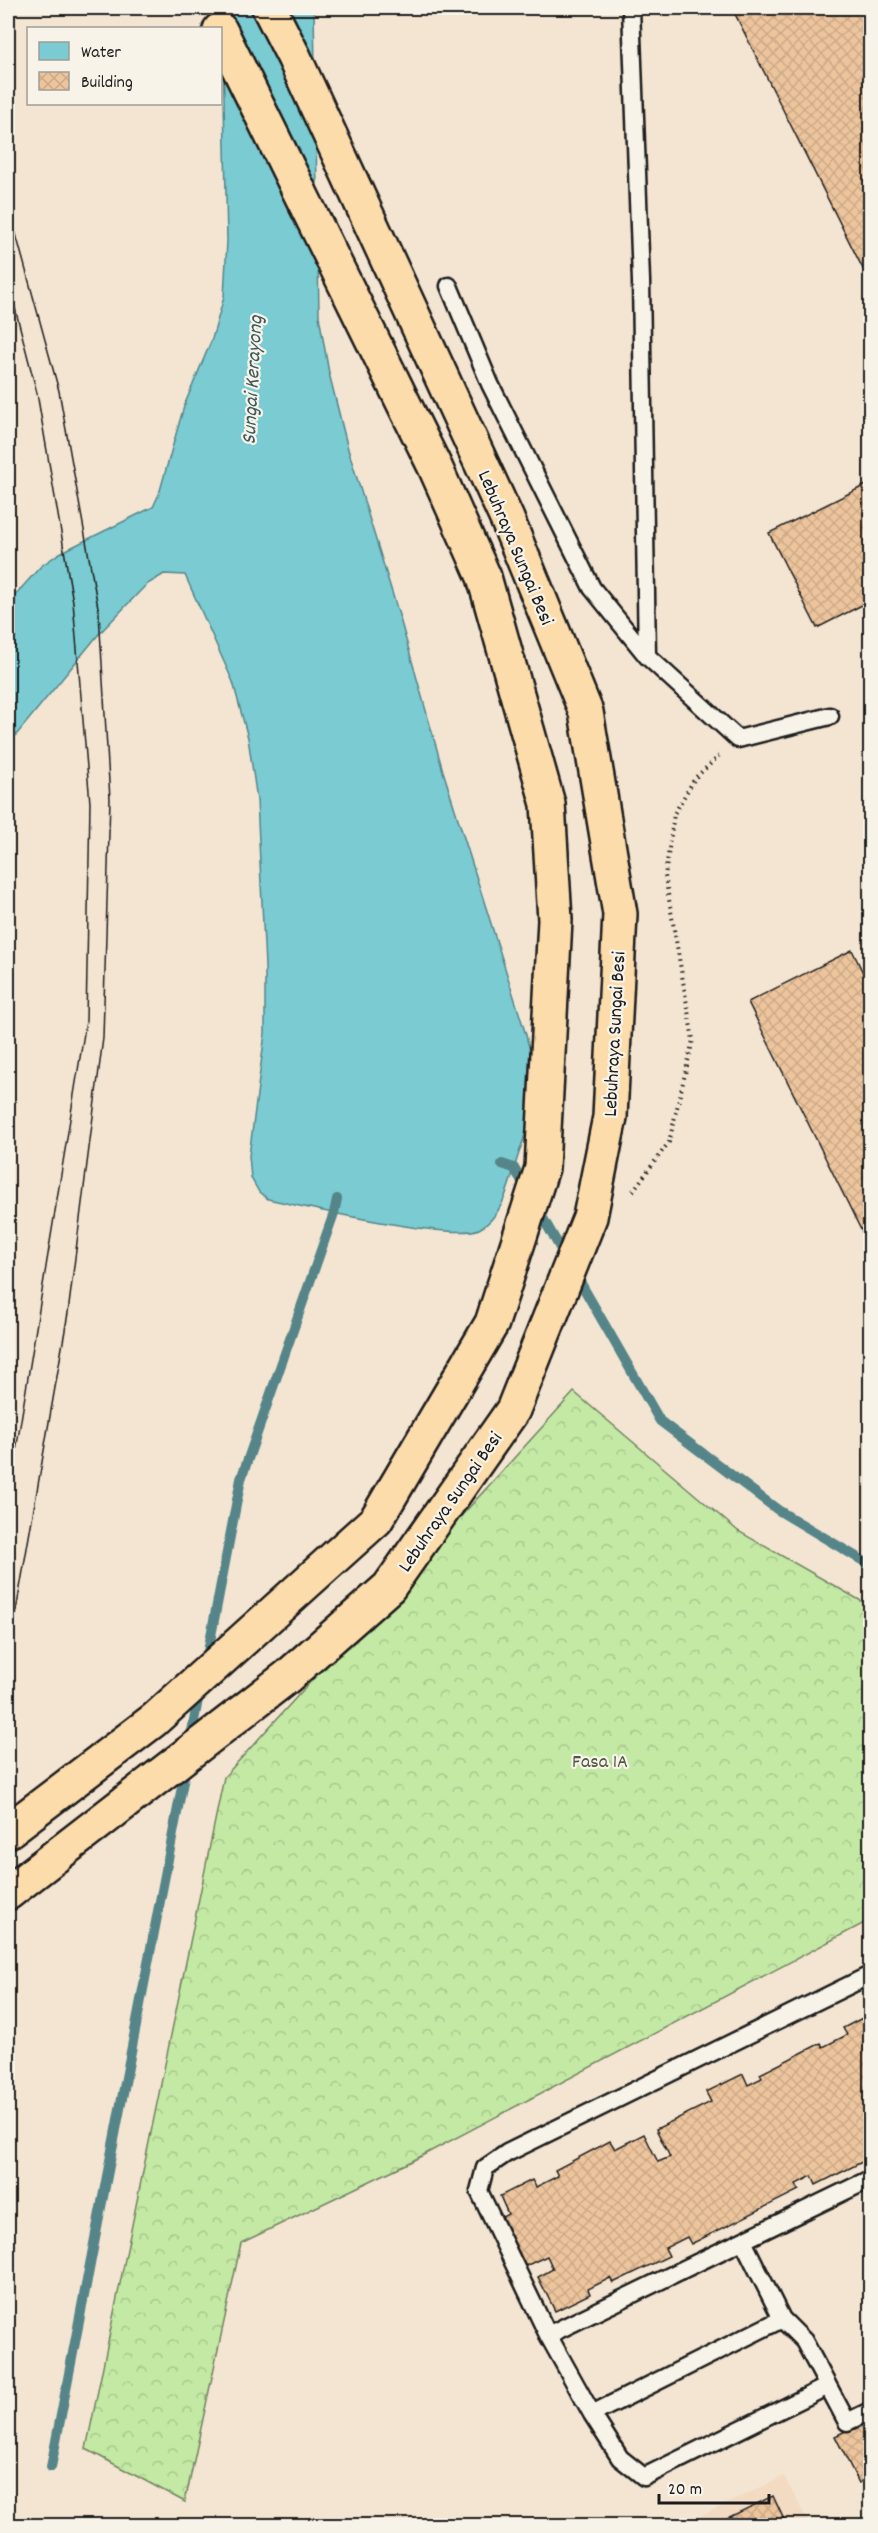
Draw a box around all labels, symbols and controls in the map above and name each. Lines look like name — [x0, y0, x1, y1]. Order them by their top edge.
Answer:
legend — [27, 27, 222, 105]
text: Water — [81, 41, 121, 66]
text: Building — [81, 71, 133, 96]
water label: Sungai Kerayong — [236, 314, 272, 445]
street label: Lebuhraya Sungai Besi — [469, 466, 560, 630]
street label: Lebuhraya Sungai Besi — [598, 950, 634, 1118]
street label: Lebuhraya Sungai Besi — [392, 1427, 511, 1579]
park label: Fasa 1A — [572, 1749, 628, 1777]
scale bar — [659, 2467, 768, 2505]
text: 20 m — [668, 2478, 702, 2503]

